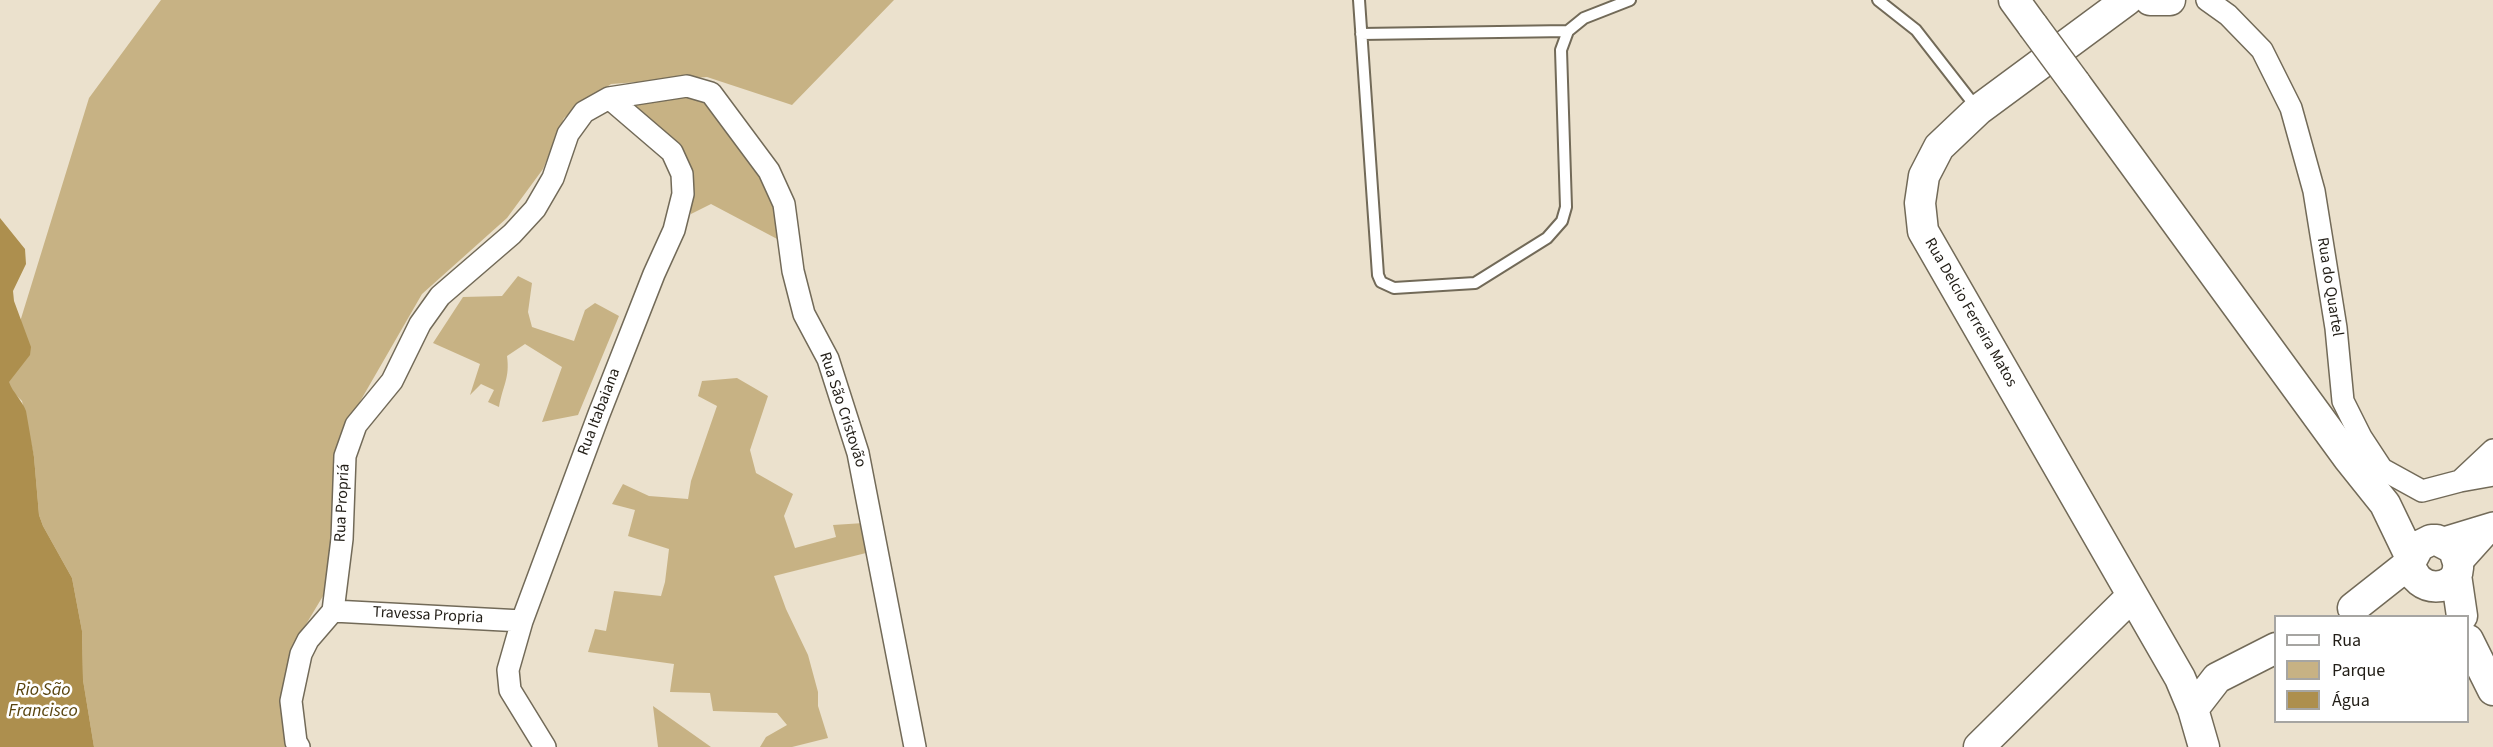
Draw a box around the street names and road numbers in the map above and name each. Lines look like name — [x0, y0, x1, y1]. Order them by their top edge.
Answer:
street label: Rua Delcio Ferreira Matos — [1919, 235, 2021, 391]
street label: Rua do Quartel — [2312, 236, 2346, 338]
street label: Rua São Cristovão — [814, 350, 870, 470]
street label: Rua Itabaiana — [575, 366, 625, 458]
street label: Rua Propriá — [331, 463, 355, 543]
street label: Travessa Propria — [372, 604, 484, 628]

